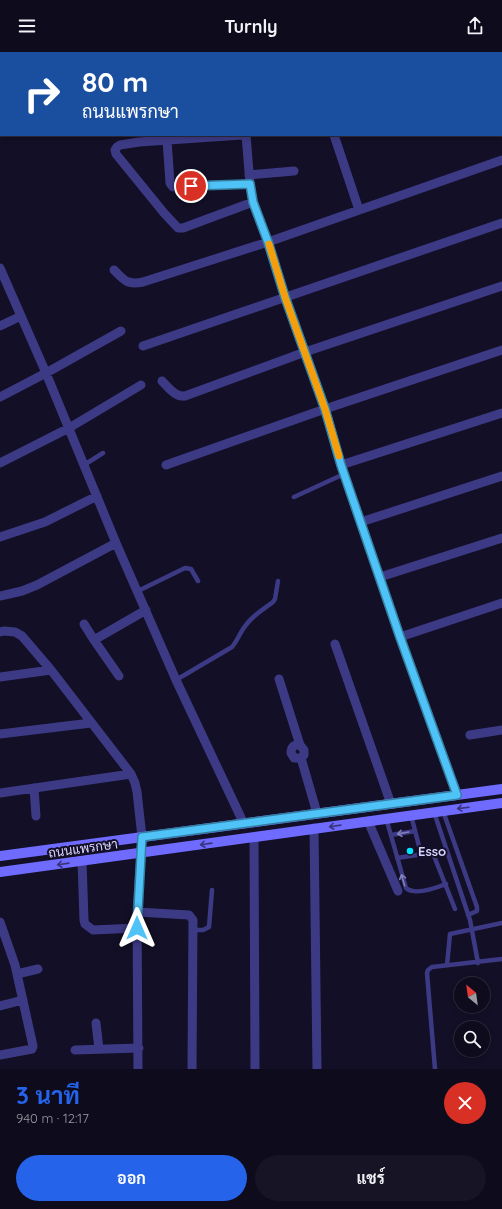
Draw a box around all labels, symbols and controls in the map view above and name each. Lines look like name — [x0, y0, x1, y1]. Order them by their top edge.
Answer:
icon: menu — [16, 15, 38, 37]
text: Turnly — [224, 15, 278, 38]
icon: share — [464, 15, 486, 37]
text: 80 m — [82, 64, 148, 99]
icon: right — [16, 68, 68, 120]
text: ถนนแพรกษา — [82, 100, 179, 123]
pin — [174, 169, 208, 203]
icon: arrive — [180, 175, 202, 197]
one-way arrow — [457, 804, 470, 812]
one-way arrow — [328, 822, 341, 830]
one-way arrow — [397, 830, 410, 838]
street label: ถนนแพรกษา — [47, 835, 119, 861]
one-way arrow — [200, 840, 213, 848]
place label: Esso — [418, 843, 446, 859]
marker: Esso — [405, 846, 415, 856]
one-way arrow — [57, 860, 70, 868]
one-way arrow — [399, 873, 406, 886]
position arrow — [116, 907, 158, 949]
north arrow — [454, 977, 490, 1013]
map controls — [454, 977, 490, 1057]
button: search — [454, 1021, 490, 1057]
text: 3 นาที — [16, 1080, 80, 1110]
button: close — [444, 1082, 486, 1124]
text: 940 m · 12:17 — [16, 1110, 89, 1126]
button: ออก — [16, 1155, 247, 1201]
button: แชร์ — [255, 1155, 486, 1201]

